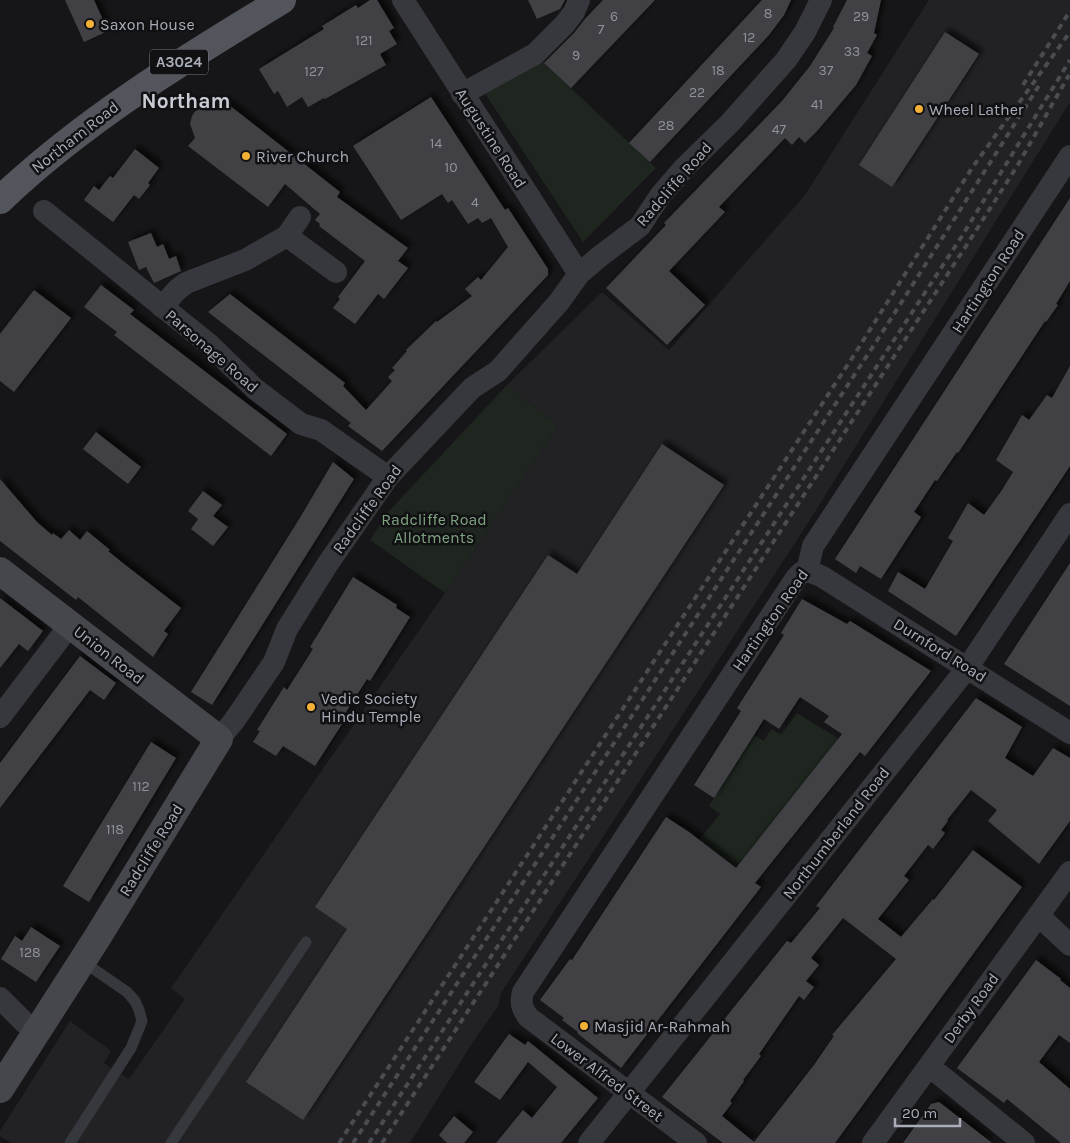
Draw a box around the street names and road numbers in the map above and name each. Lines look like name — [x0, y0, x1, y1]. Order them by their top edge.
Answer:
road number: A3024 — [150, 50, 208, 74]
street label: Augustine Road — [452, 84, 530, 192]
street label: Northam Road — [28, 97, 122, 177]
street label: Radcliffe Road — [632, 138, 716, 230]
street label: Hartington Road — [947, 226, 1029, 336]
street label: Parsonage Road — [162, 305, 262, 397]
street label: Radcliffe Road — [328, 461, 406, 557]
street label: Hartington Road — [728, 565, 812, 675]
street label: Durnford Road — [890, 614, 990, 686]
street label: Union Road — [70, 622, 148, 688]
street label: Northumberland Road — [779, 763, 893, 903]
street label: Radcliffe Road — [115, 800, 187, 900]
street label: Derby Road — [939, 969, 1003, 1047]
street label: Lower Alfred Street — [547, 1028, 667, 1126]

